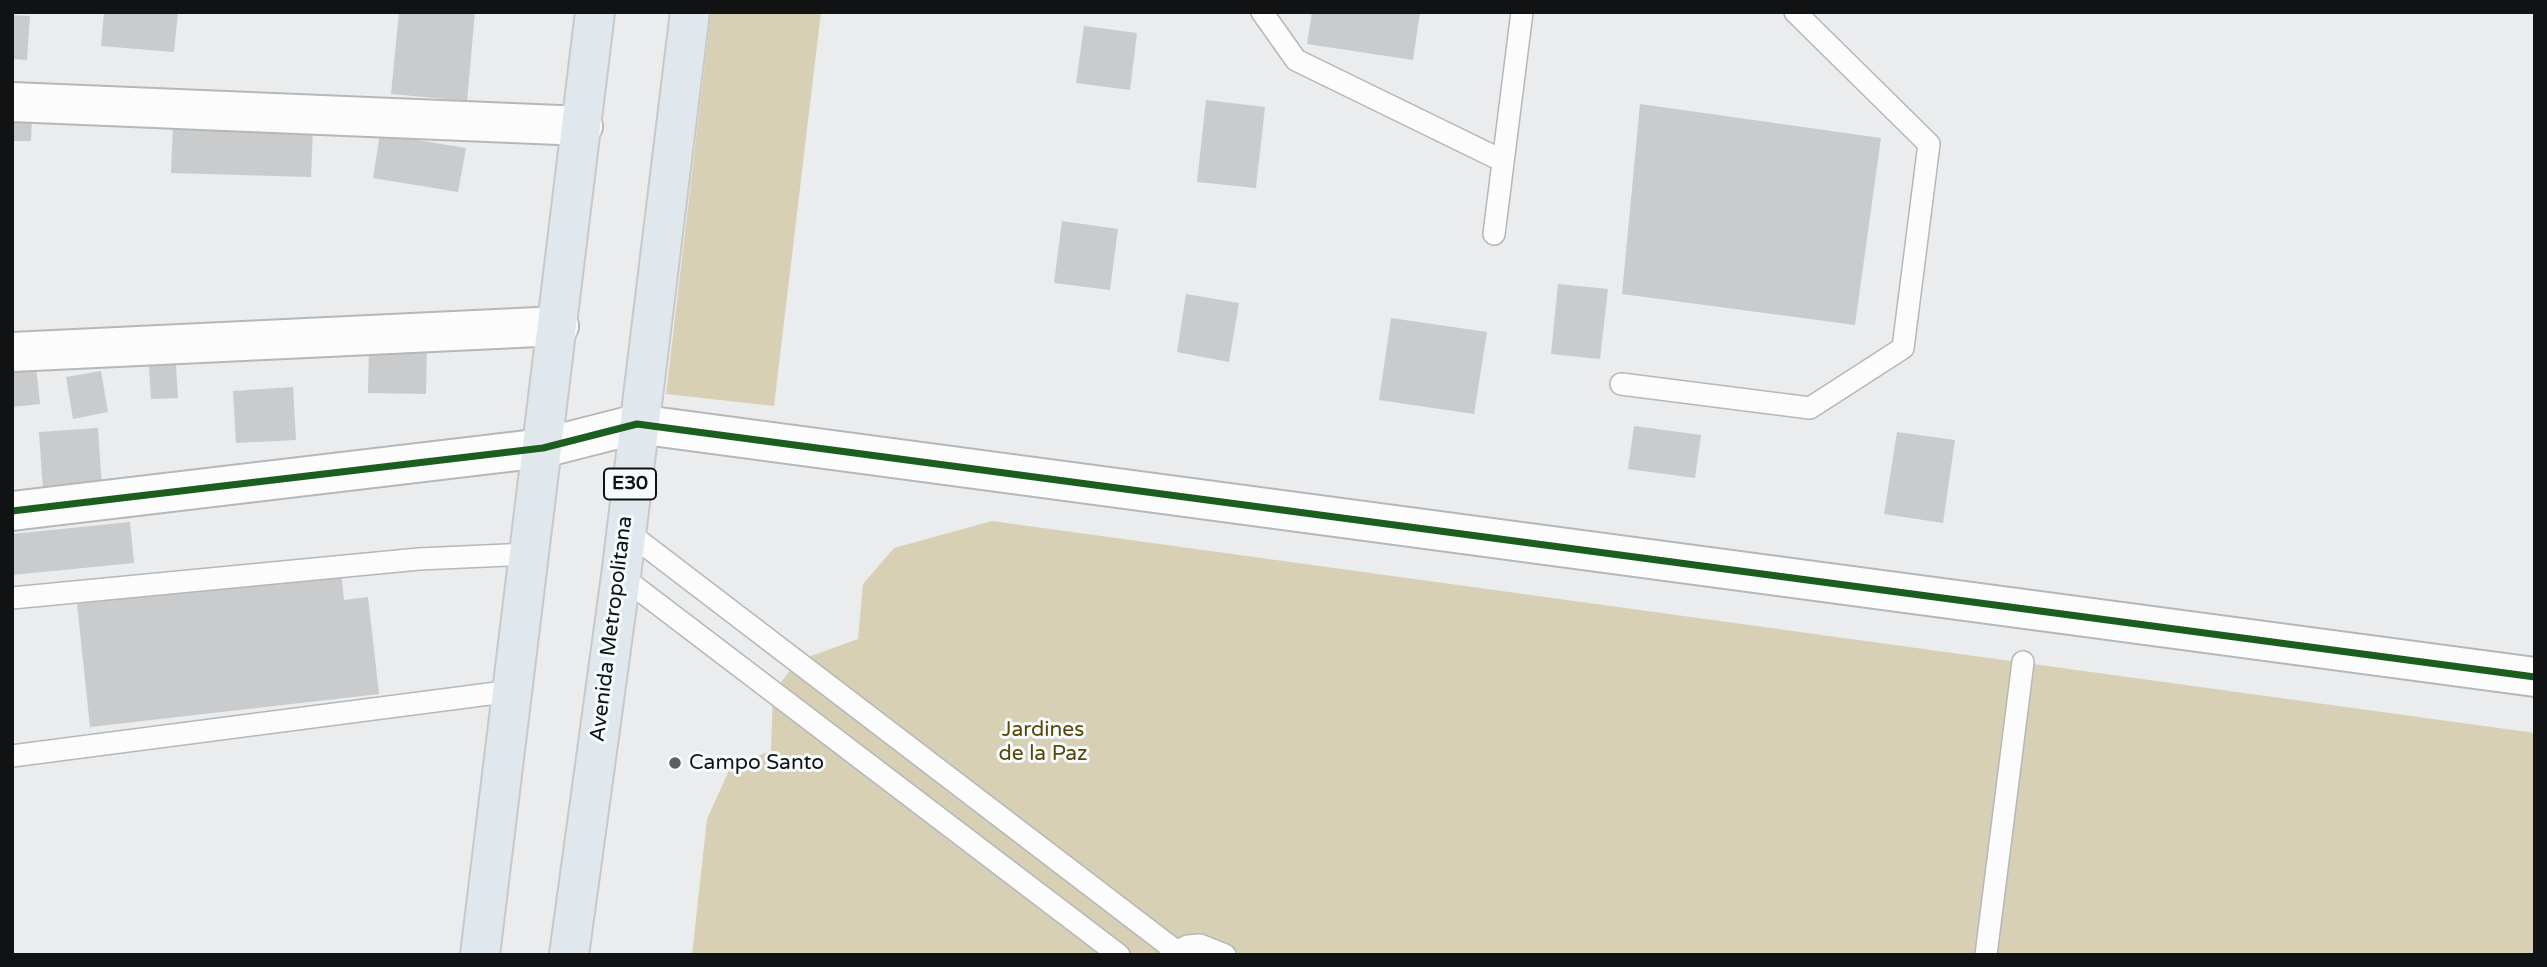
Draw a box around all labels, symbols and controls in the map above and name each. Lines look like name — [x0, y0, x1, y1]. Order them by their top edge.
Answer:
road number: E30 — [604, 468, 656, 499]
street label: Avenida Metropolitana — [586, 515, 638, 743]
park label: Jardines de la Paz — [999, 717, 1087, 767]
place label: Campo Santo — [689, 750, 824, 776]
marker: Campo Santo — [667, 755, 683, 771]

